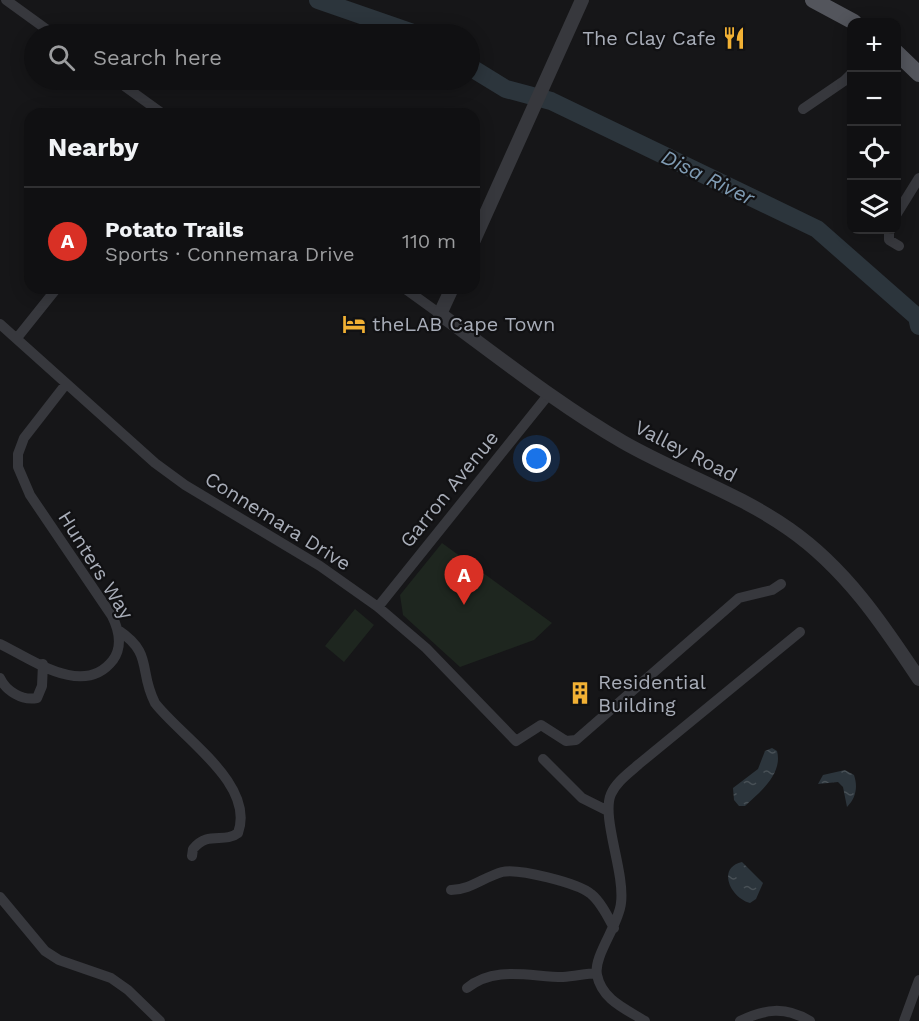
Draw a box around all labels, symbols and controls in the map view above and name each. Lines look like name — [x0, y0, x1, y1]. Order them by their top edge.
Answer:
map controls — [847, 18, 901, 234]
button: + — [847, 18, 901, 72]
search box — [24, 24, 480, 90]
restaurant icon: The Clay Cafe — [721, 25, 747, 51]
place label: The Clay Cafe — [582, 26, 716, 50]
icon: search — [45, 41, 78, 74]
text: Search here — [93, 45, 222, 70]
button: − — [847, 72, 901, 126]
button: locate — [847, 126, 901, 180]
text: Nearby — [48, 132, 139, 162]
water label: Disa River — [657, 144, 759, 211]
button: layers — [847, 180, 901, 234]
text: Potato Trails — [105, 217, 244, 242]
text: A — [61, 229, 74, 253]
text: 110 m — [402, 229, 456, 253]
text: Sports · Connemara Drive — [105, 242, 355, 266]
hotel icon: theLAB Cape Town — [341, 311, 367, 337]
place label: theLAB Cape Town — [372, 312, 555, 336]
street label: Valley Road — [631, 415, 741, 487]
street label: Garron Avenue — [395, 426, 503, 552]
your location — [522, 444, 551, 473]
street label: Connemara Drive — [201, 466, 355, 576]
street label: Hunters Way — [53, 506, 139, 624]
pin: A — [444, 556, 484, 605]
place label: Residential Building — [598, 670, 706, 717]
building icon: Residential Building — [567, 680, 593, 706]

